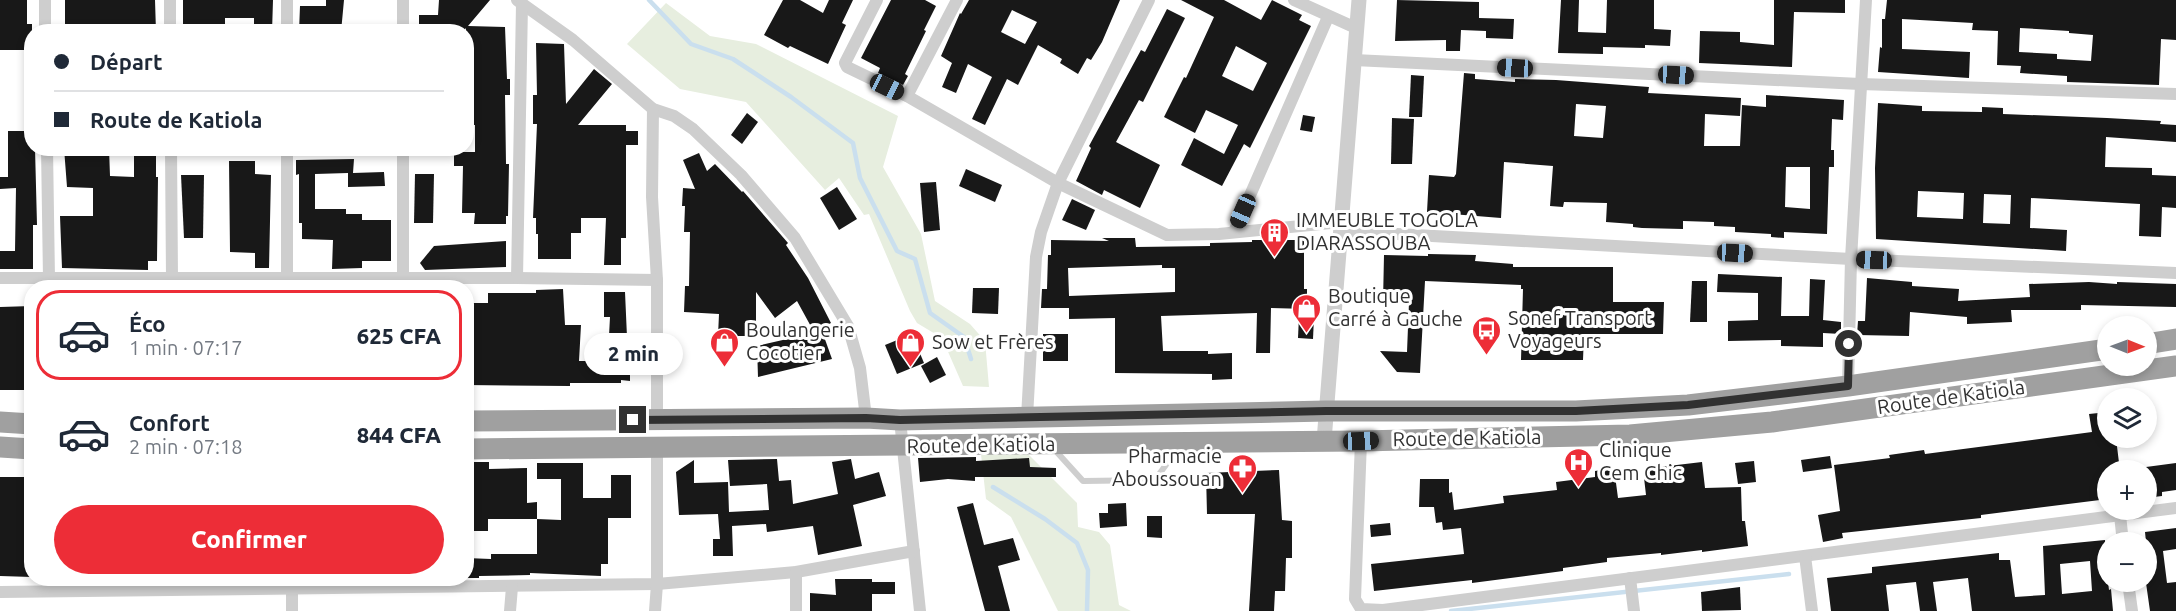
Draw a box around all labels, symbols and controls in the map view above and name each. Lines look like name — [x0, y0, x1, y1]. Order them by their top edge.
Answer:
text: Départ — [90, 49, 162, 74]
car — [1497, 58, 1533, 78]
car — [1658, 65, 1694, 85]
car — [867, 71, 907, 103]
text: Route de Katiola — [90, 107, 262, 132]
car — [1227, 191, 1259, 231]
place label: IMMEUBLE TOGOLA DIARASSOUBA — [1296, 208, 1478, 254]
building icon: IMMEUBLE TOGOLA DIARASSOUBA — [1259, 216, 1291, 258]
car — [1717, 243, 1753, 263]
car — [1856, 250, 1892, 270]
place label: Boutique Carré à Gauche — [1328, 284, 1463, 330]
shop icon: Boutique Carré à Gauche — [1291, 292, 1323, 334]
place label: Sonef Transport Voyageurs — [1508, 306, 1652, 352]
icon: car — [57, 308, 111, 362]
text: Éco — [129, 311, 166, 336]
bus stop icon: Sonef Transport Voyageurs — [1471, 314, 1503, 356]
north arrow — [2097, 316, 2157, 376]
map controls — [2097, 316, 2157, 592]
place label: Boulangerie Cocotier — [746, 318, 855, 364]
text: 625 CFA — [357, 323, 441, 348]
shop icon: Boulangerie Cocotier — [709, 326, 741, 368]
shop icon: Sow et Frères — [895, 326, 927, 368]
place label: Sow et Frères — [932, 330, 1054, 353]
route start — [1835, 330, 1862, 357]
callout: 2 min — [584, 333, 682, 375]
text: 1 min · 07:17 — [129, 336, 243, 359]
text: 2 min — [608, 342, 659, 365]
street label: Route de Katiola — [1876, 375, 2026, 418]
button: layers — [2097, 388, 2157, 448]
route end — [619, 406, 646, 433]
icon: car — [57, 407, 111, 461]
text: Confort — [129, 410, 210, 435]
text: 844 CFA — [357, 422, 441, 447]
street label: Route de Katiola — [1392, 425, 1542, 450]
car — [1343, 431, 1379, 451]
street label: Route de Katiola — [906, 432, 1056, 457]
text: 2 min · 07:18 — [129, 435, 243, 458]
place label: Clinique Cem Chic — [1599, 438, 1682, 484]
place label: Pharmacie Aboussouan — [1112, 444, 1222, 490]
hospital icon: Clinique Cem Chic — [1562, 446, 1594, 488]
pharmacy icon: Pharmacie Aboussouan — [1227, 452, 1259, 494]
button: + — [2097, 460, 2157, 520]
button: Confirmer — [54, 505, 444, 574]
button: − — [2097, 532, 2157, 592]

